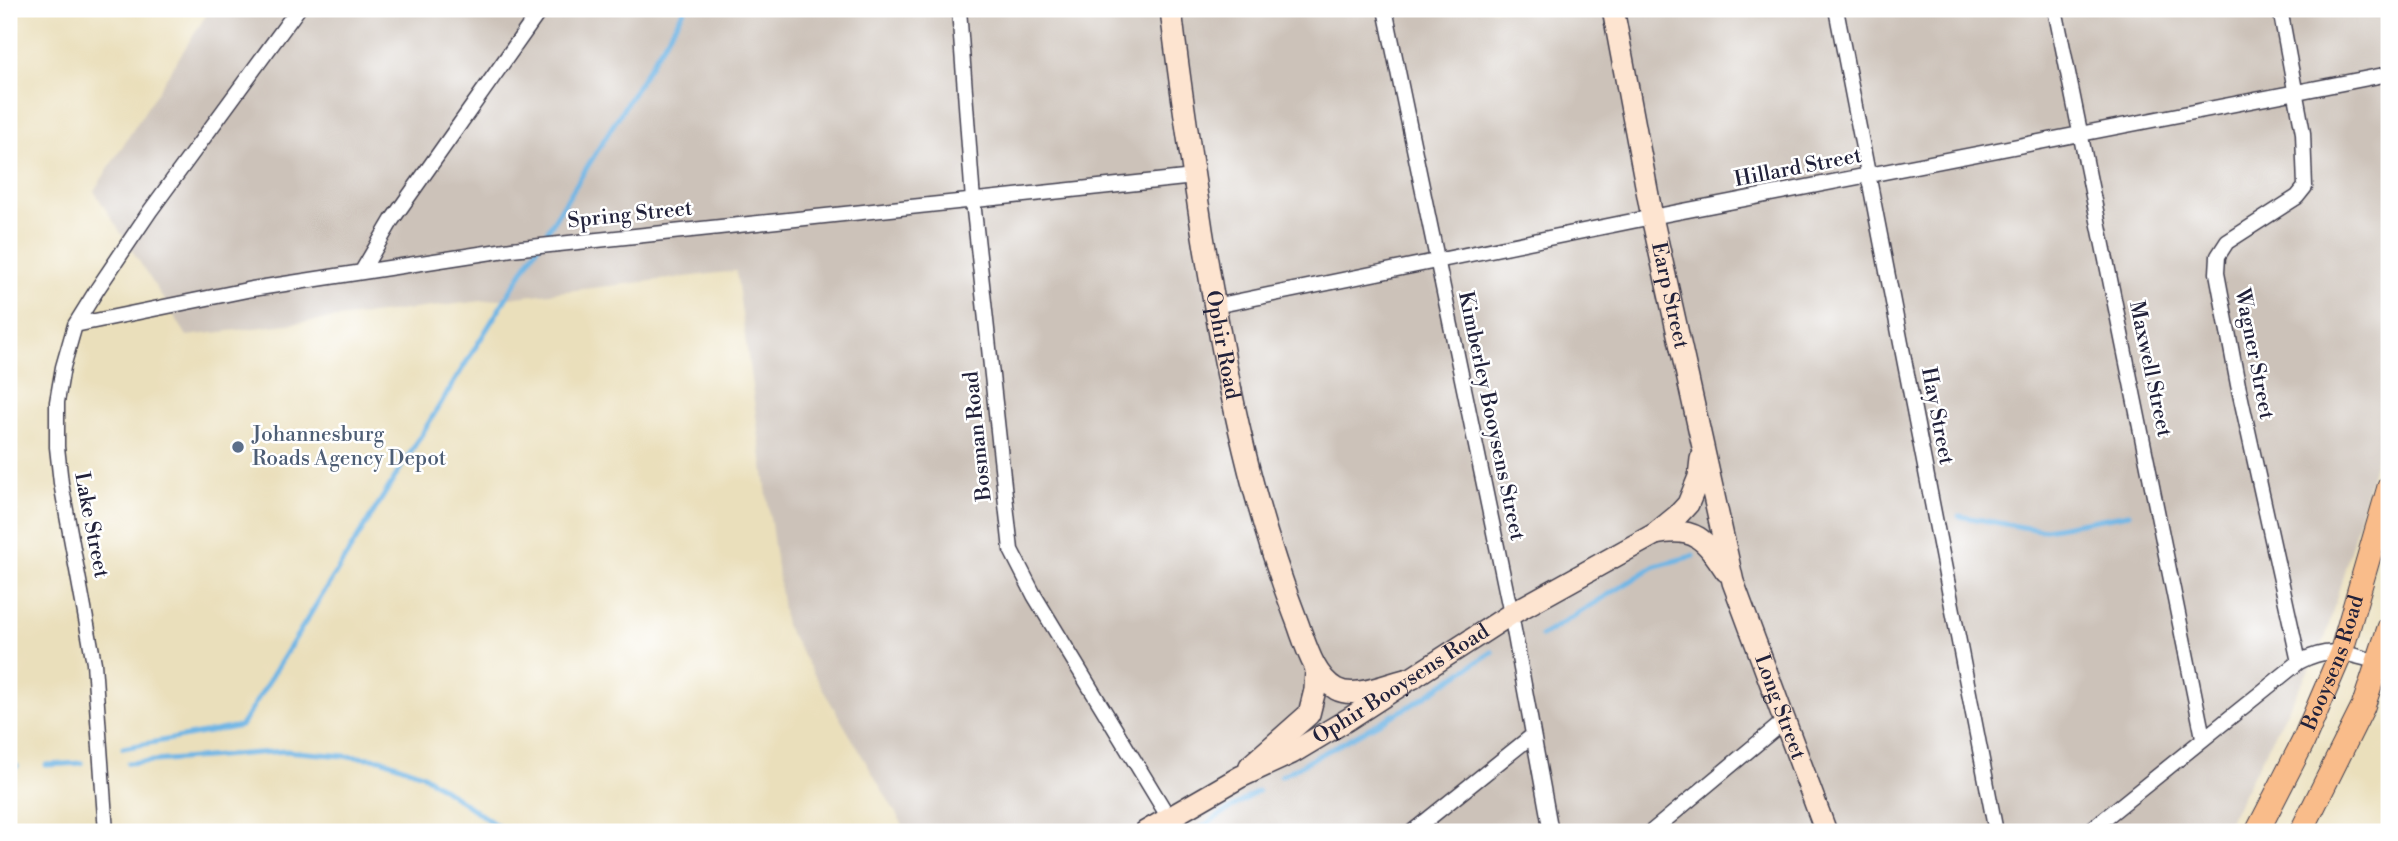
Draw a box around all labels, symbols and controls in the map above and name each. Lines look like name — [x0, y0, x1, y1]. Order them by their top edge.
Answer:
street label: Hillard Street — [1732, 143, 1864, 193]
street label: Spring Street — [566, 195, 694, 234]
street label: Earp Street — [1645, 240, 1694, 352]
street label: Wagner Street — [2228, 285, 2280, 422]
street label: Ophir Road — [1199, 289, 1245, 402]
street label: Kimberley Booysens Street — [1452, 289, 1530, 544]
street label: Maxwell Street — [2123, 299, 2177, 440]
street label: Hay Street — [1915, 365, 1959, 468]
street label: Bosman Road — [958, 370, 998, 503]
place label: Johannesburg Roads Agency Depot — [251, 422, 447, 472]
marker: Johannesburg Roads Agency Depot — [230, 439, 246, 455]
street label: Lake Street — [68, 470, 114, 581]
street label: Booysens Road — [2296, 592, 2370, 736]
street label: Ophir Booysens Road — [1308, 618, 1494, 750]
street label: Long Street — [1748, 651, 1811, 764]

